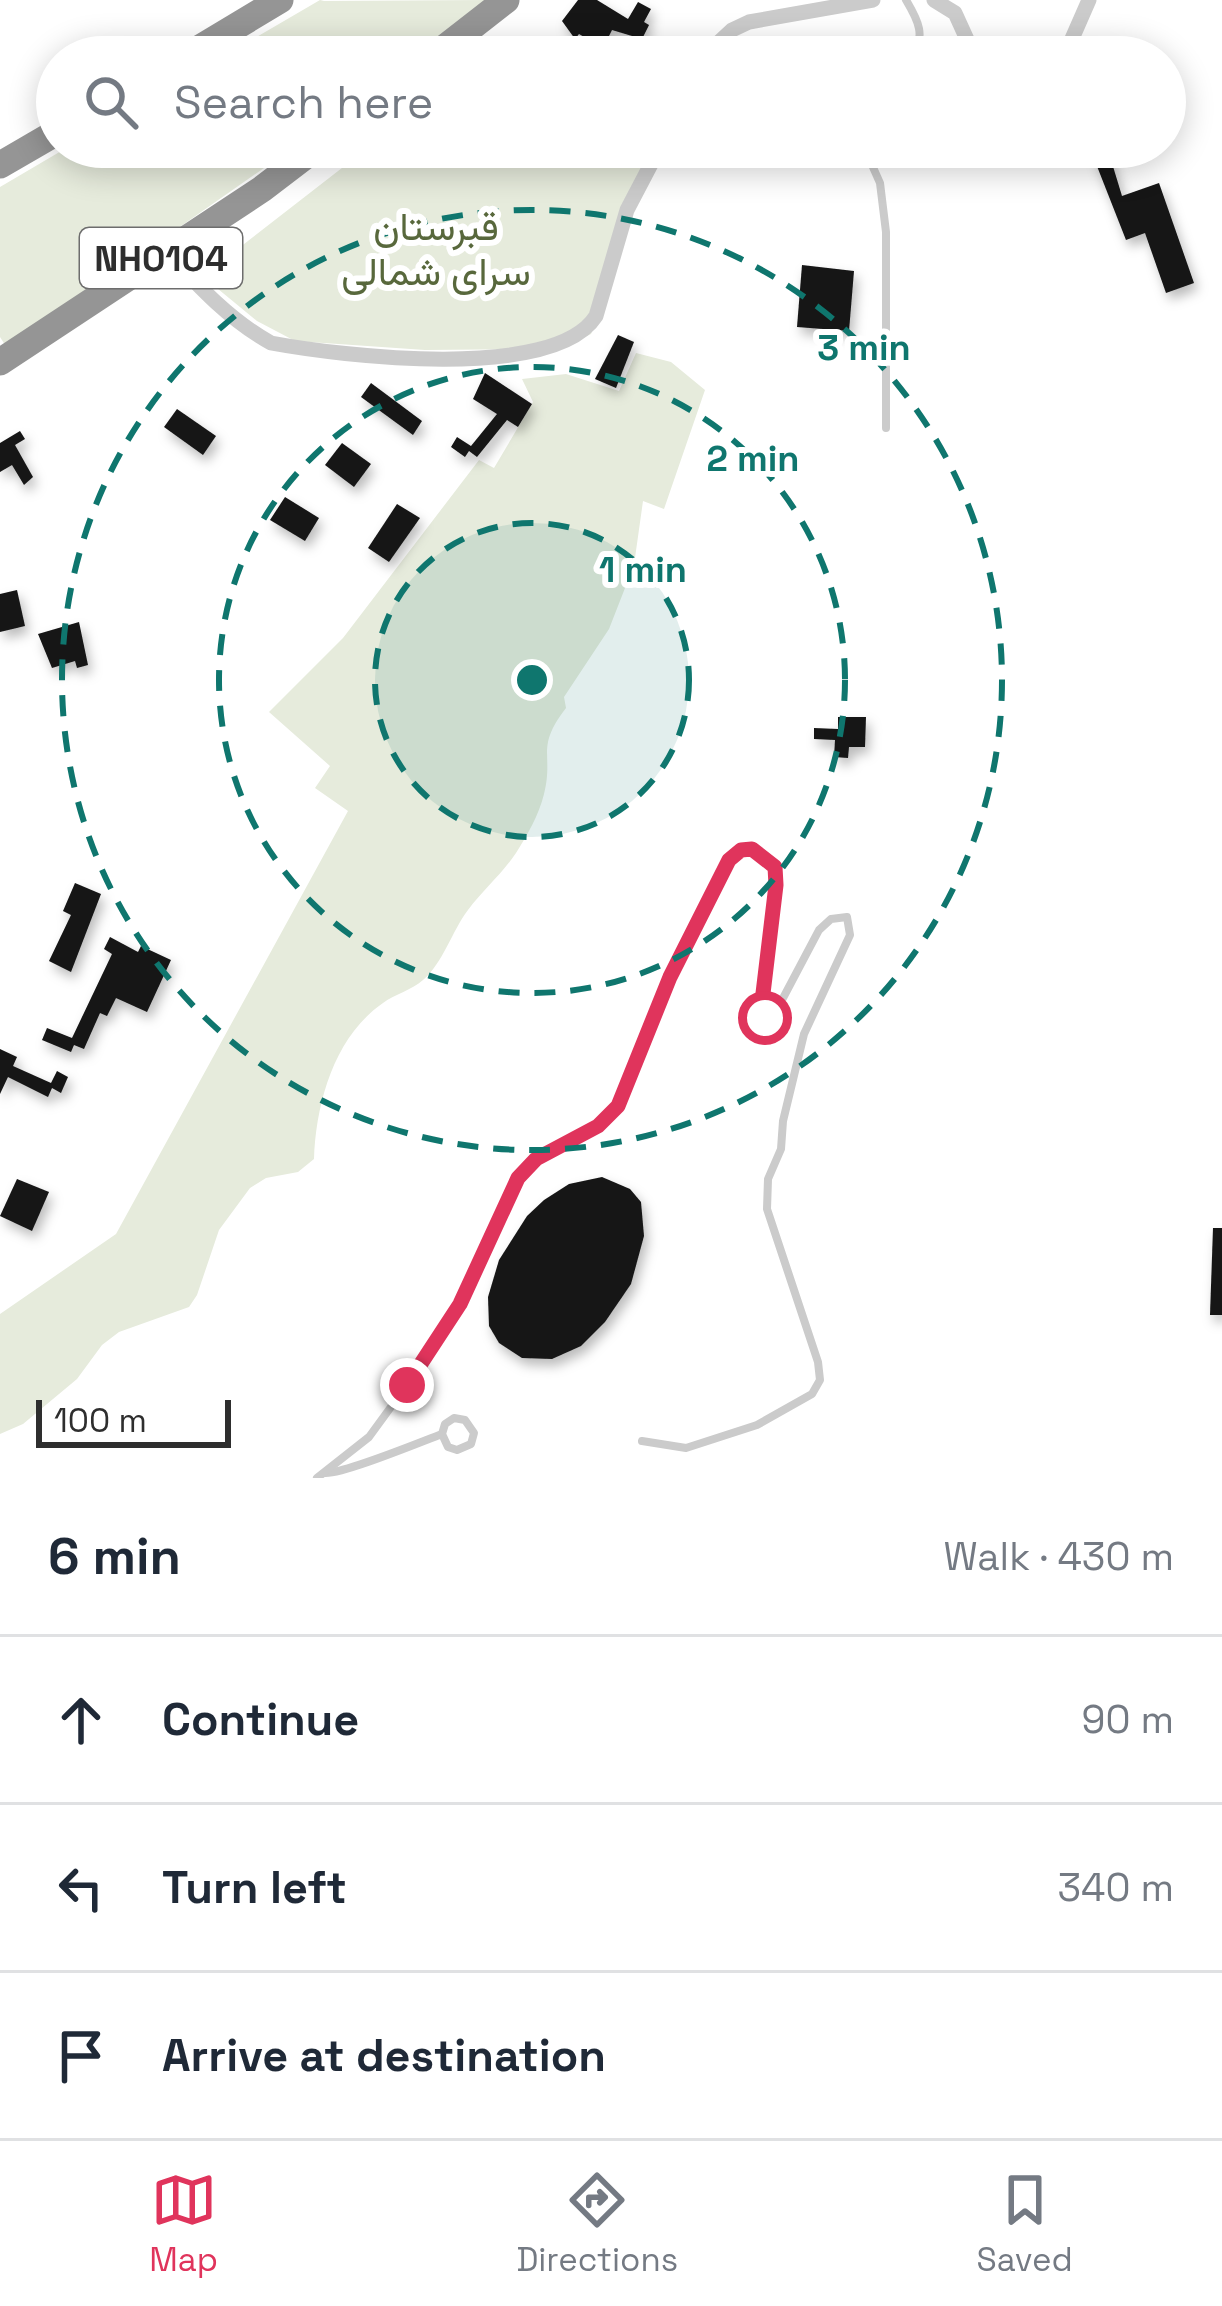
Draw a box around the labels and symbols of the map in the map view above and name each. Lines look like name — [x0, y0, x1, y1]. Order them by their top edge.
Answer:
park label: قبرستان سرای شمالی — [341, 202, 531, 296]
road number: NH0104 — [80, 228, 242, 288]
text: 3 min — [817, 325, 911, 371]
text: 2 min — [706, 436, 800, 482]
text: 1 min — [599, 547, 687, 593]
centre of rings — [511, 659, 553, 701]
route start — [738, 991, 792, 1045]
route end — [380, 1358, 434, 1412]
scale bar — [36, 1394, 231, 1447]

